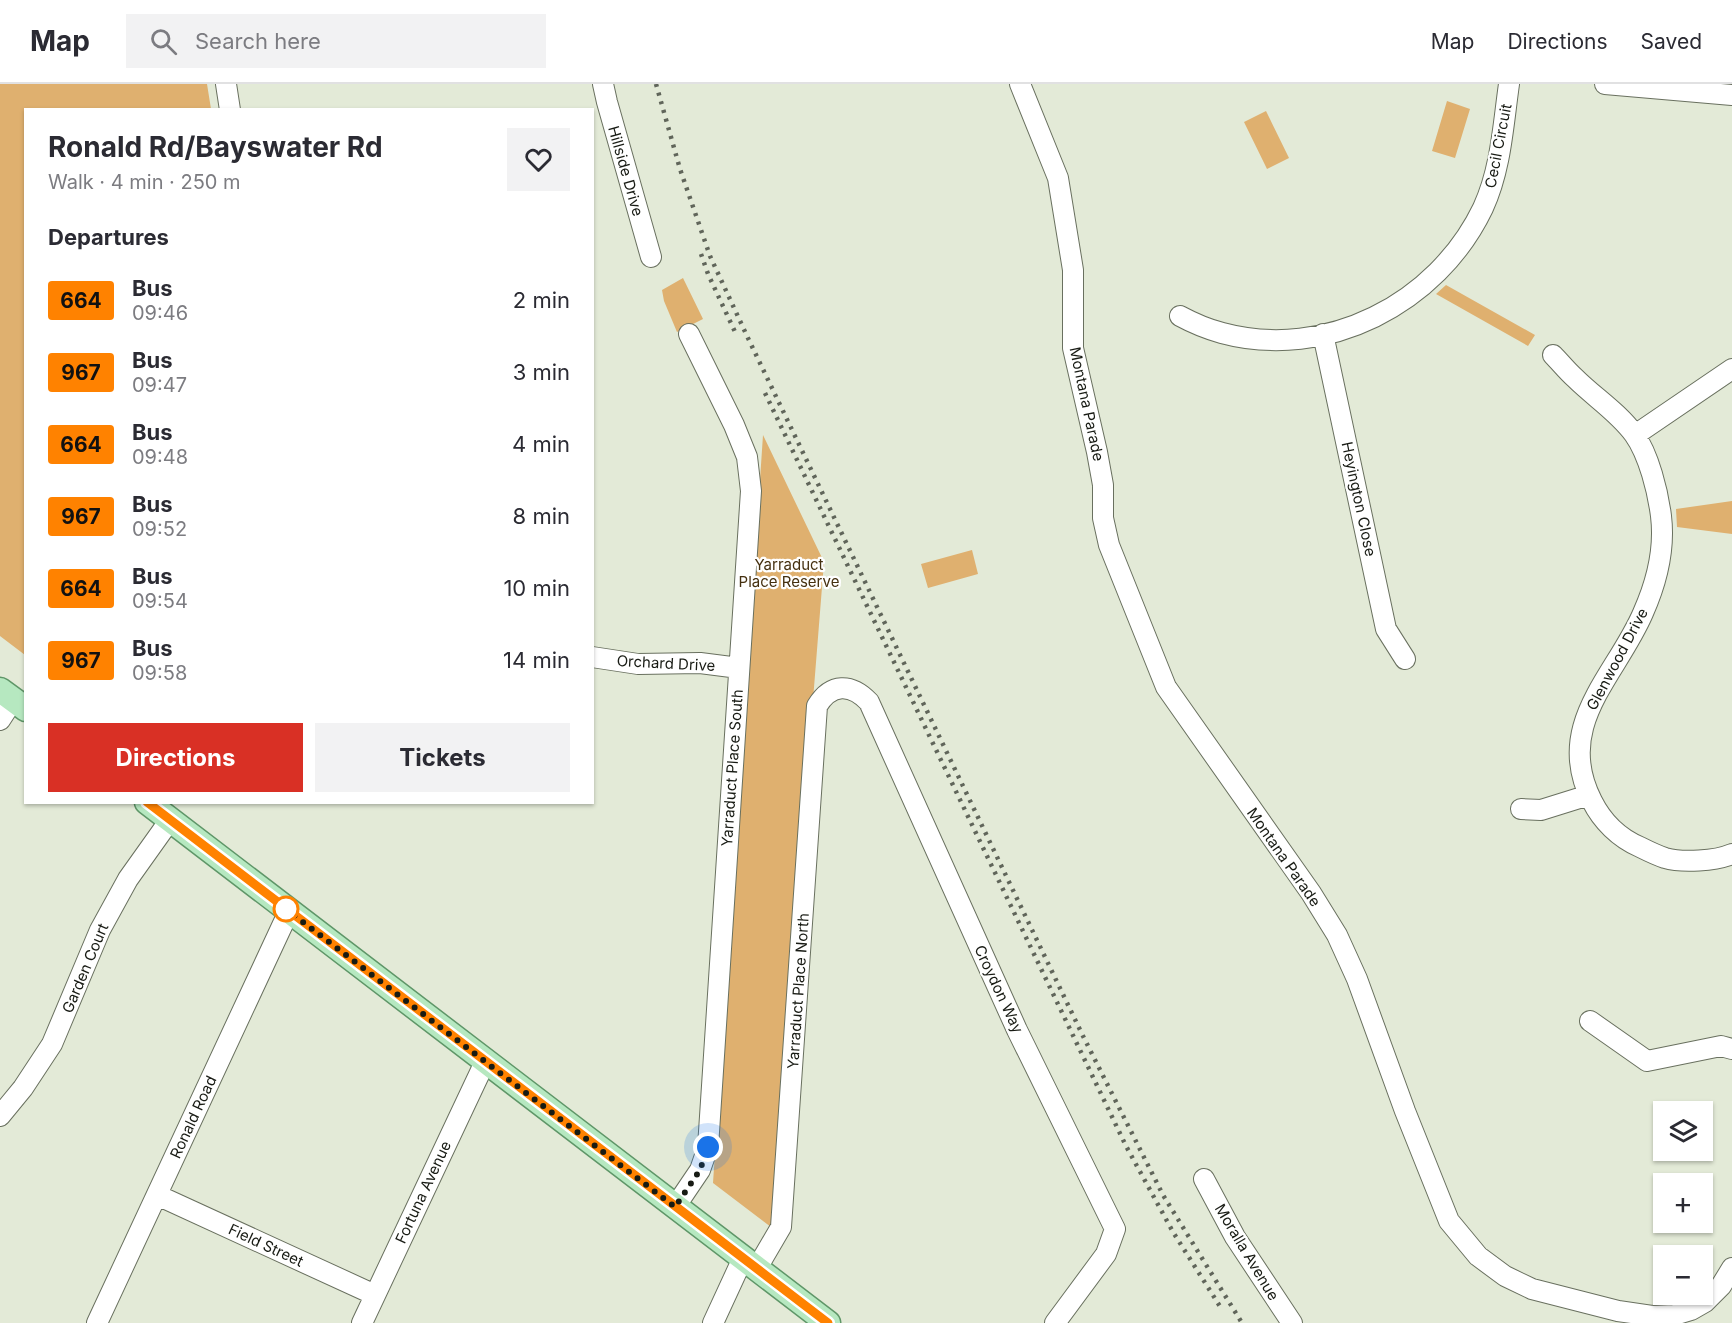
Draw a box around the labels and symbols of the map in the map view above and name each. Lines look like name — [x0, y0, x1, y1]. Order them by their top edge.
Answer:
street label: Cecil Circuit — [1480, 102, 1516, 190]
street label: Hillside Drive — [604, 124, 648, 218]
street label: Montana Parade — [1066, 345, 1108, 463]
street label: Heyington Close — [1338, 440, 1380, 558]
park label: Yarraduct Place Reserve — [739, 555, 839, 591]
street label: Glenwood Drive — [1582, 605, 1652, 713]
street label: Orchard Drive — [616, 651, 716, 675]
street label: Yarraduct Place South — [717, 689, 747, 847]
street label: Montana Parade — [1243, 804, 1325, 910]
unlabelled marker — [273, 896, 299, 922]
street label: Yarraduct Place North — [783, 912, 813, 1070]
street label: Garden Court — [58, 920, 112, 1016]
street label: Croydon Way — [970, 942, 1028, 1037]
street label: Ronald Road — [166, 1073, 220, 1161]
your location — [693, 1132, 723, 1162]
street label: Fortuna Avenue — [391, 1138, 455, 1246]
street label: Moralla Avenue — [1211, 1200, 1283, 1304]
street label: Field Street — [225, 1219, 307, 1271]

